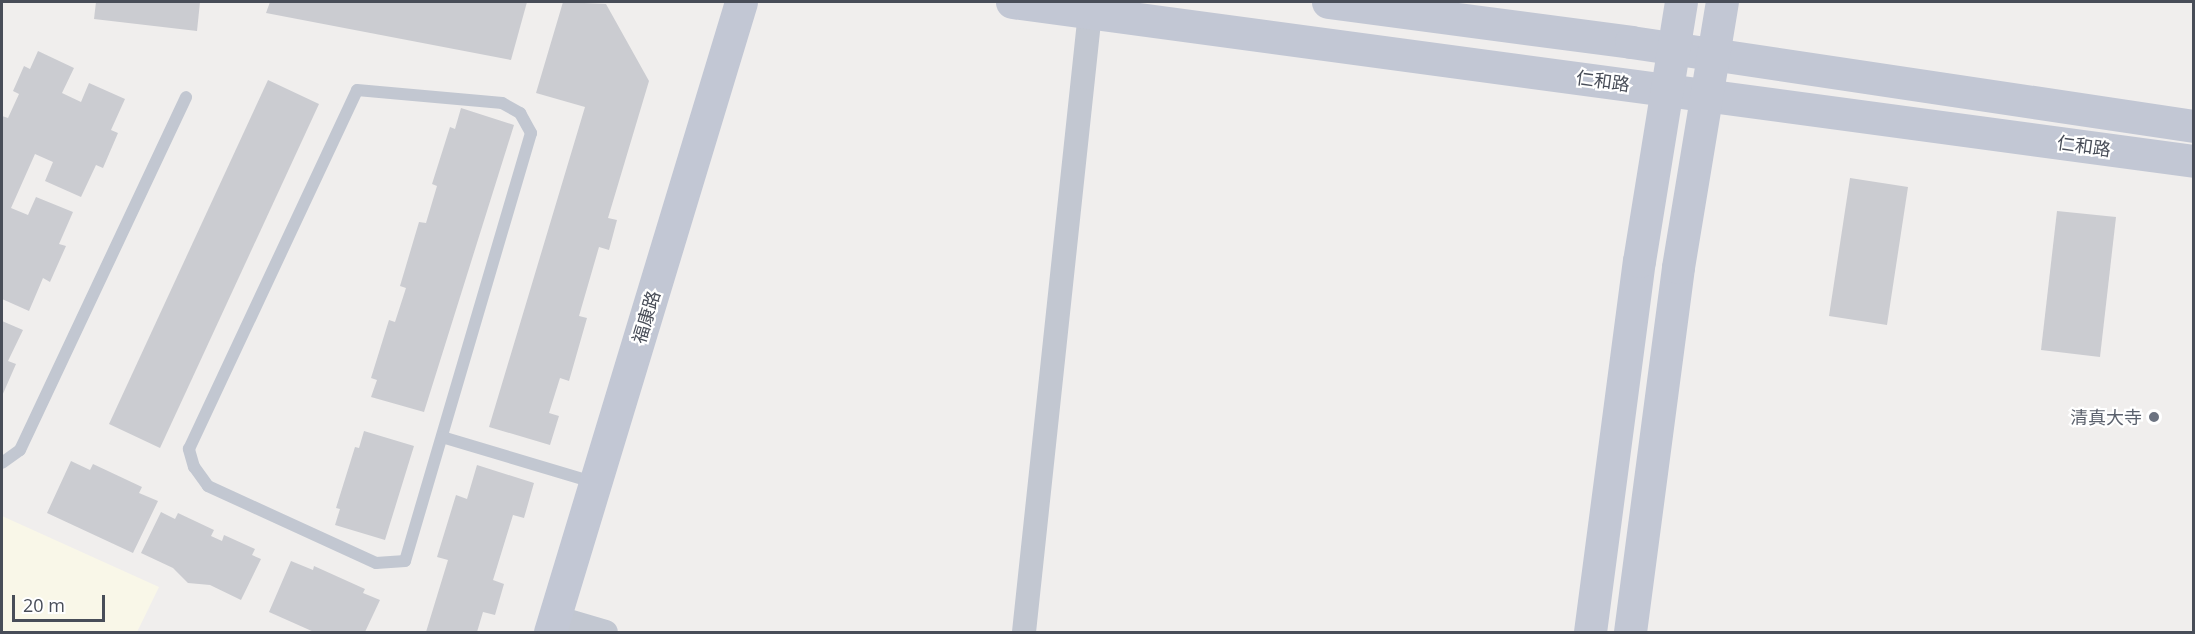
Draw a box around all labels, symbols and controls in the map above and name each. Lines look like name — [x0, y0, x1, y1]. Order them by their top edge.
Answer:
street label: 仁和路 — [1575, 67, 1631, 95]
street label: 仁和路 — [2056, 132, 2112, 160]
street label: 福康路 — [628, 288, 664, 346]
place label: 清真大寺 — [2070, 406, 2142, 428]
marker: 清真大寺 — [2147, 410, 2161, 424]
scale bar — [15, 583, 108, 621]
text: 20 m — [23, 593, 65, 617]

